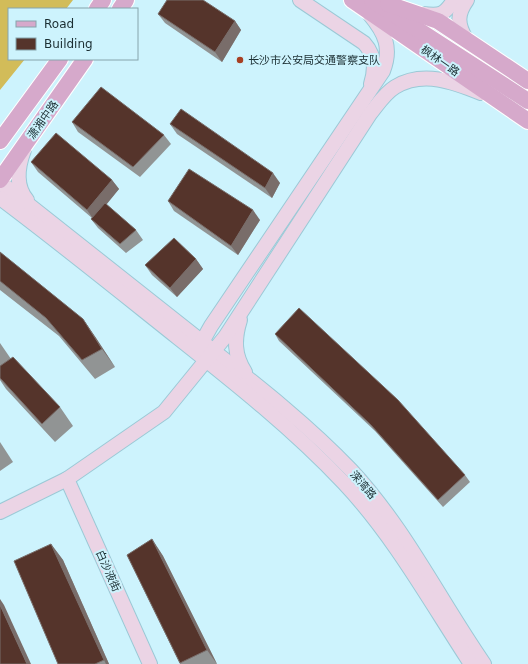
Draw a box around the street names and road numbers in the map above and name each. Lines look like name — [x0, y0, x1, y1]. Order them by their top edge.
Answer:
street label: 枫林一路 — [418, 43, 462, 79]
street label: 潇湘中路 — [25, 98, 61, 142]
street label: 溁湾路 — [347, 468, 379, 502]
street label: 白沙液街 — [93, 548, 123, 594]

